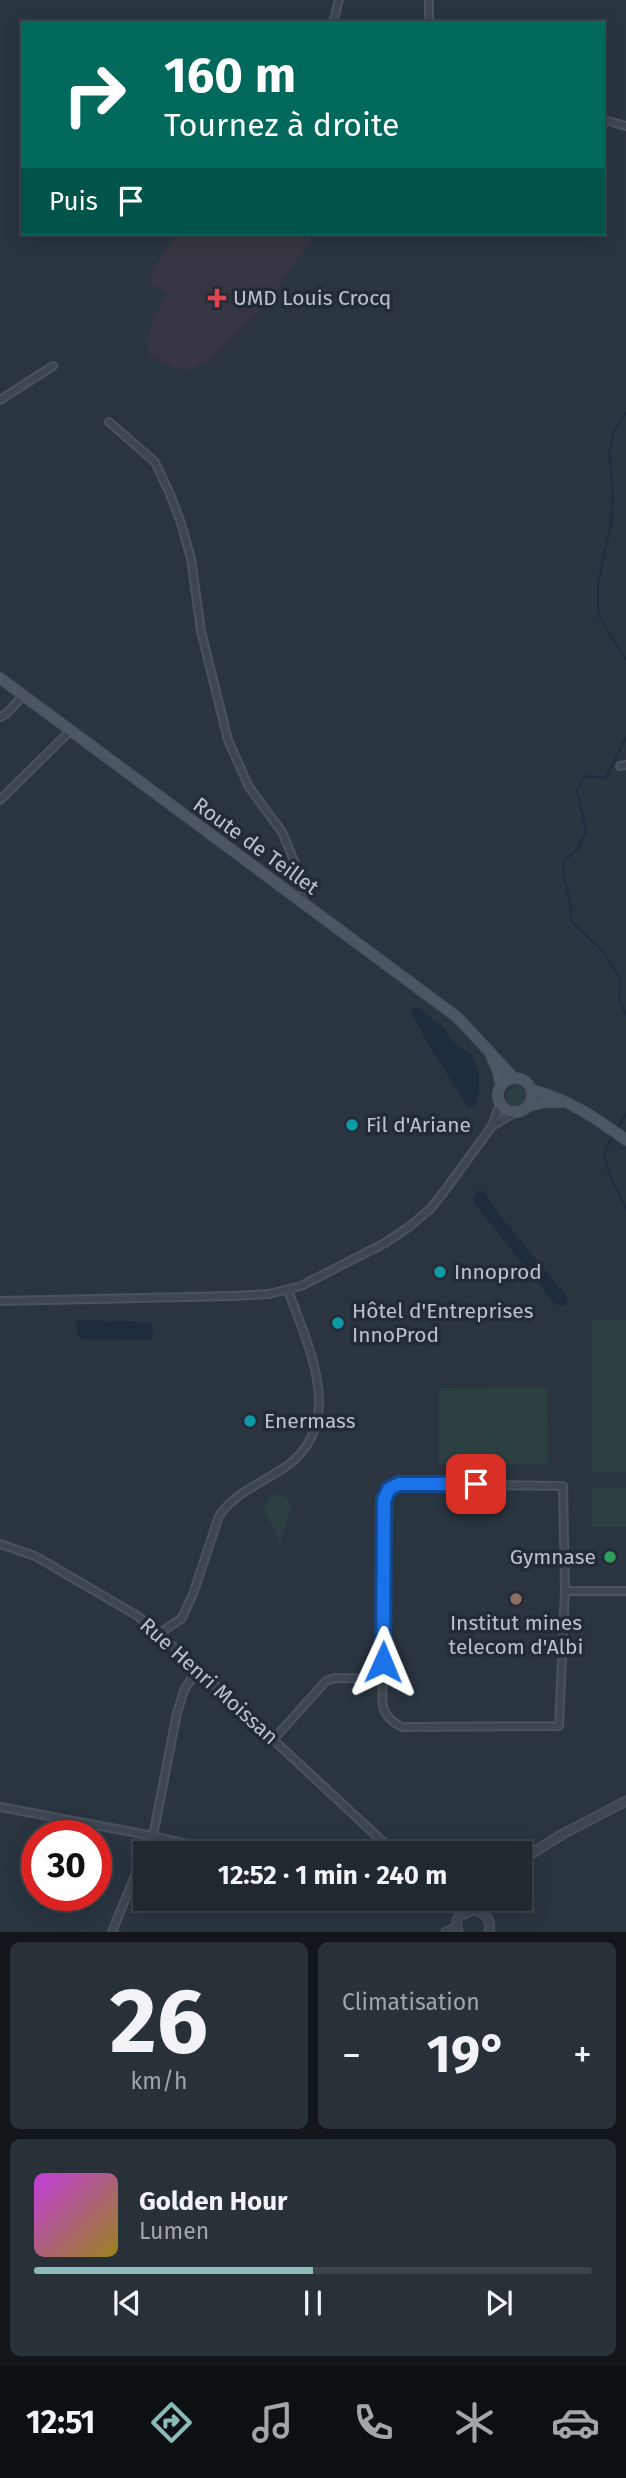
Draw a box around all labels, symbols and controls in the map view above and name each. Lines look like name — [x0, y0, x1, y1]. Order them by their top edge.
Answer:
text: 160 m — [164, 46, 296, 105]
icon: right — [49, 49, 140, 140]
text: Tournez à droite — [164, 106, 400, 144]
icon: arrive — [112, 182, 150, 220]
text: Puis — [49, 186, 98, 217]
place label: UMD Louis Crocq — [233, 285, 391, 311]
marker: UMD Louis Crocq — [207, 288, 227, 308]
street label: Route de Teillet — [188, 792, 324, 901]
place label: Fil d'Ariane — [366, 1112, 471, 1138]
marker: Fil d'Ariane — [344, 1117, 360, 1133]
place label: Innoprod — [454, 1259, 542, 1285]
marker: Innoprod — [432, 1264, 448, 1280]
place label: Hôtel d'Entreprises InnoProd — [352, 1298, 534, 1348]
marker: Hôtel d'Entreprises InnoProd — [330, 1315, 346, 1331]
place label: Enermass — [264, 1408, 356, 1434]
marker: Enermass — [242, 1413, 258, 1429]
pin — [446, 1454, 506, 1514]
icon: arrive — [457, 1465, 495, 1503]
place label: Gymnase — [510, 1544, 596, 1570]
marker: Gymnase — [602, 1549, 618, 1565]
marker: Institut mines telecom d'Albi — [508, 1591, 524, 1607]
place label: Institut mines telecom d'Albi — [449, 1610, 583, 1660]
street label: Rue Henri Moissan — [135, 1612, 283, 1750]
position arrow — [346, 1625, 420, 1699]
speed limit sign: 30 — [21, 1820, 112, 1911]
text: 12:52 · 1 min · 240 m — [218, 1860, 447, 1891]
text: 26 — [110, 1967, 208, 2076]
text: Climatisation — [342, 1988, 480, 2016]
text: 19° — [427, 2023, 507, 2086]
text: − — [342, 2032, 361, 2078]
text: + — [573, 2032, 592, 2078]
text: km/h — [131, 2067, 187, 2095]
text: Golden Hour — [139, 2186, 287, 2217]
text: Lumen — [139, 2217, 209, 2245]
icon: previous — [108, 2284, 146, 2322]
icon: pause — [294, 2284, 332, 2322]
icon: next — [480, 2284, 518, 2322]
icon: directions — [147, 2398, 196, 2447]
icon: music — [248, 2398, 297, 2447]
icon: phone — [349, 2398, 398, 2447]
icon: climate — [450, 2398, 499, 2447]
icon: car — [551, 2398, 600, 2447]
text: 12:51 — [26, 2403, 95, 2441]

